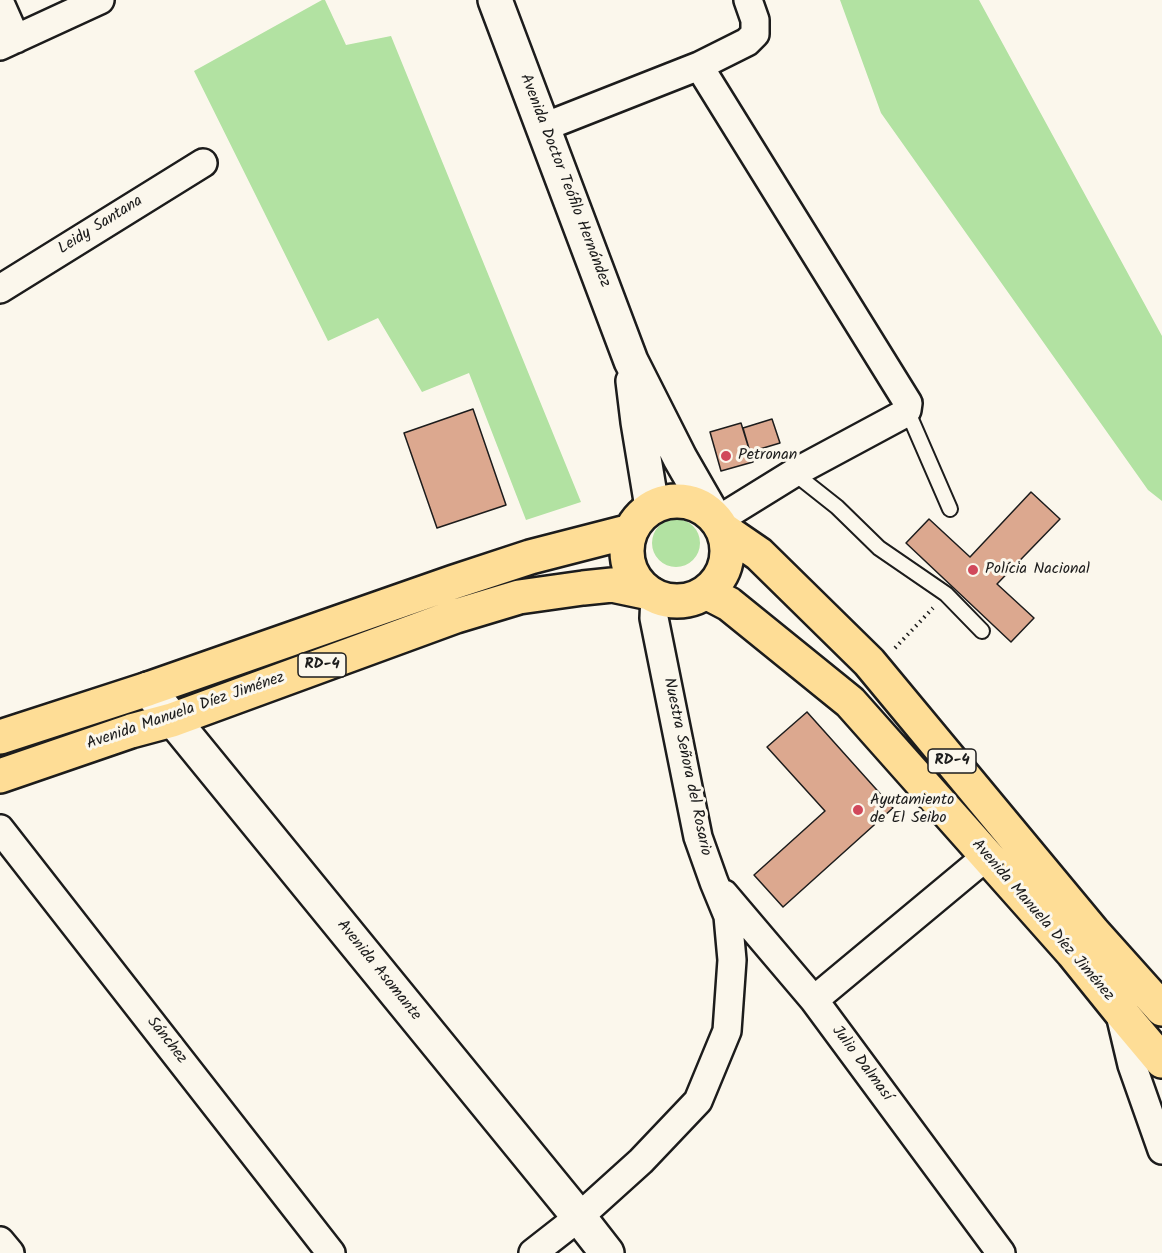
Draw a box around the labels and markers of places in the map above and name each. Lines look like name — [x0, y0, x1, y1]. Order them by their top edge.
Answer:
place label: Petronan — [738, 446, 797, 466]
marker: Petronan — [719, 449, 733, 463]
place label: Polícia Nacional — [985, 560, 1090, 580]
marker: Polícia Nacional — [966, 563, 980, 577]
place label: Ayutamiento de El Seibo — [870, 791, 954, 829]
marker: Ayutamiento de El Seibo — [851, 803, 865, 817]

